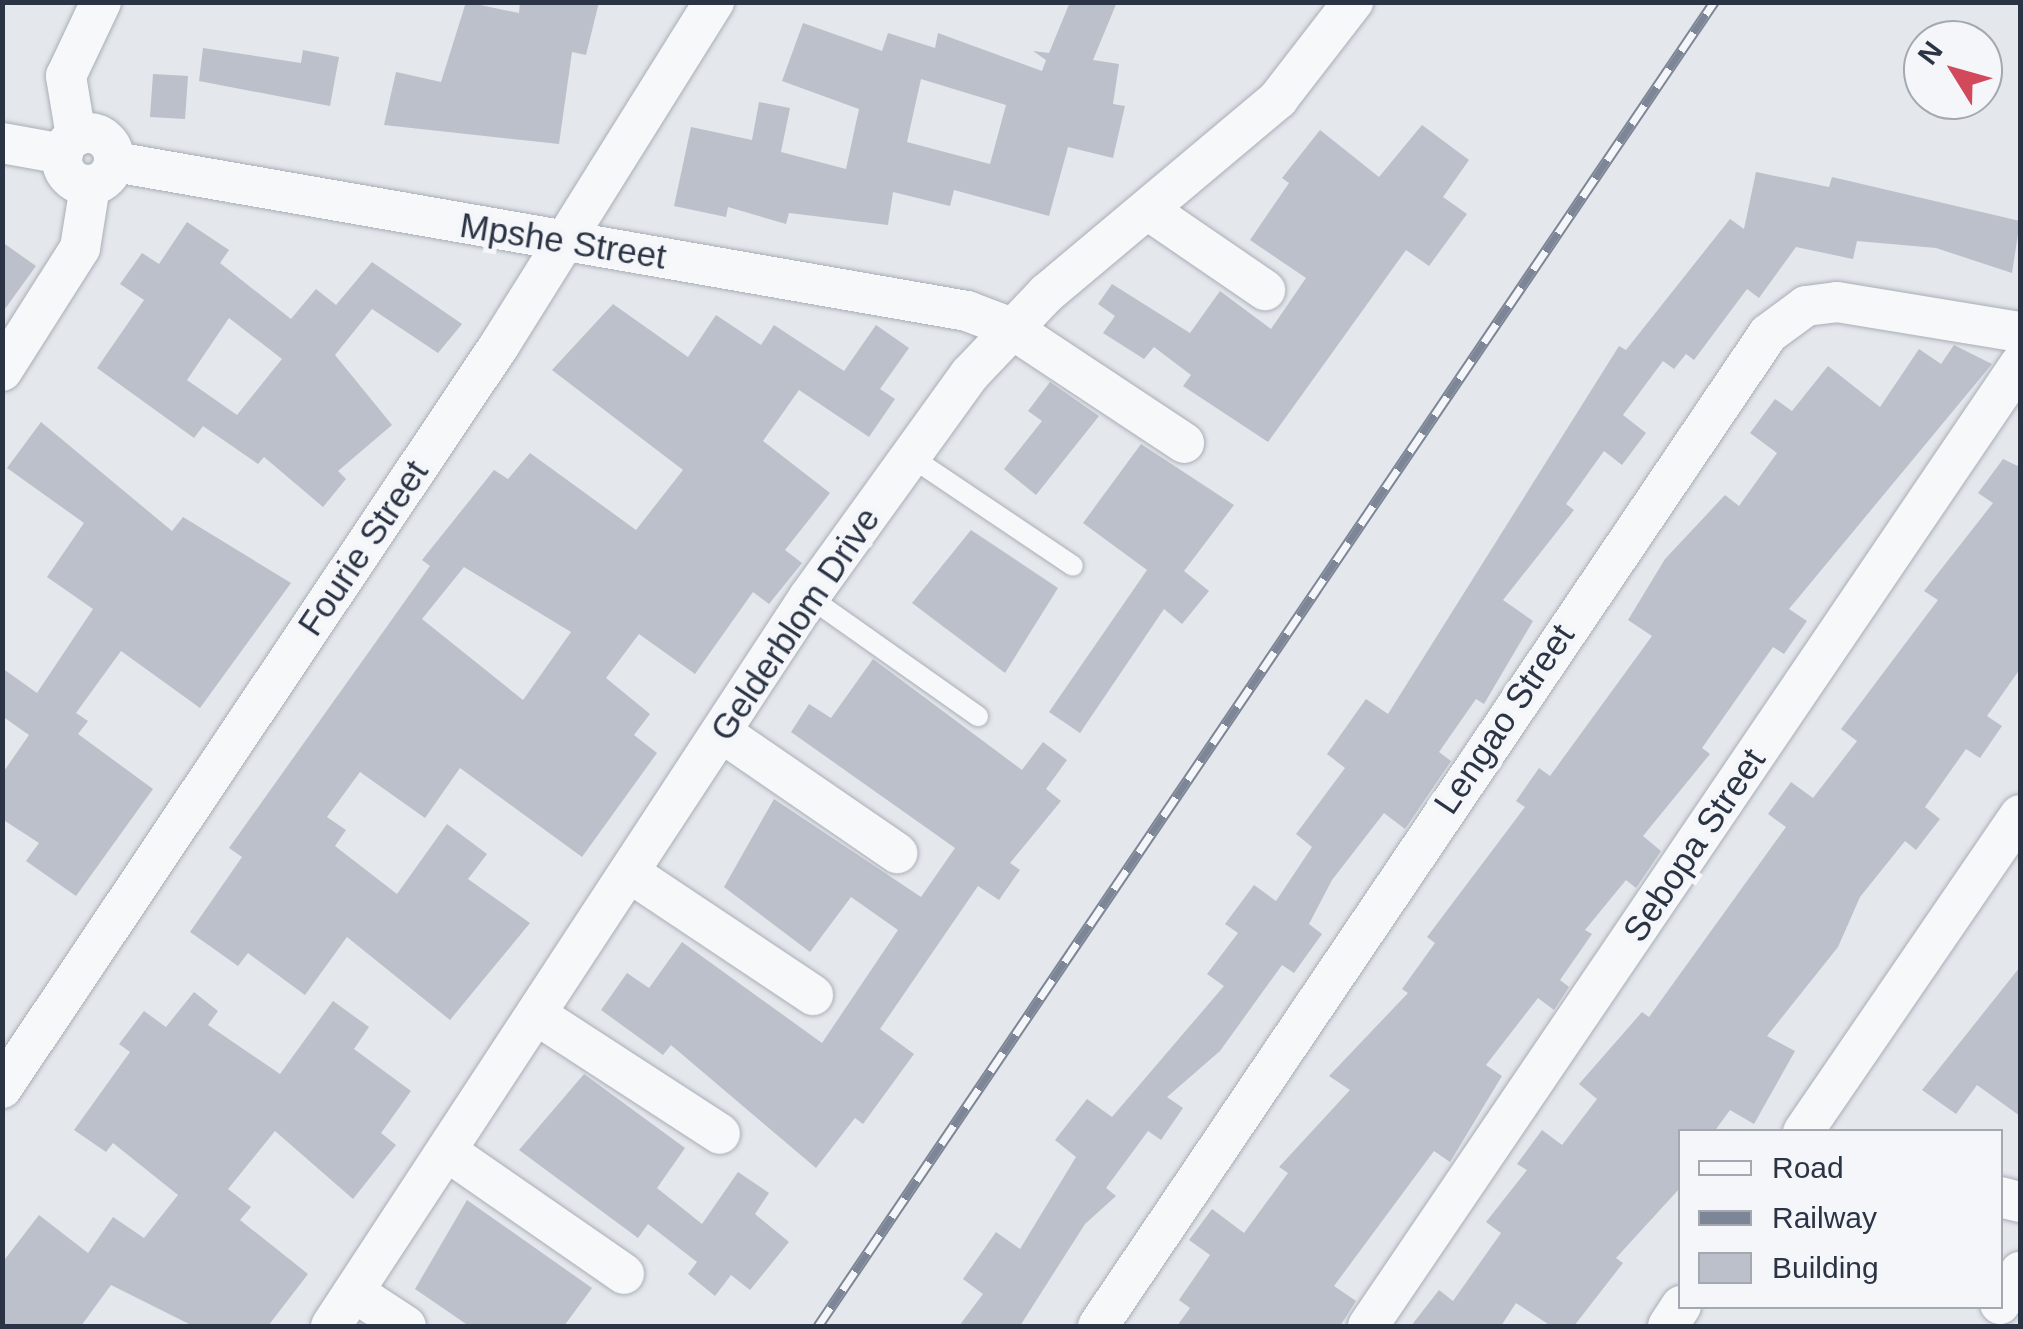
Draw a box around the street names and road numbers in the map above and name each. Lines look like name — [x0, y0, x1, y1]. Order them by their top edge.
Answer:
street label: Mpshe Street — [457, 204, 669, 278]
street label: Fourie Street — [289, 452, 437, 644]
street label: Gelderblom Drive — [701, 499, 889, 749]
street label: Lengao Street — [1425, 616, 1583, 822]
street label: Sebopa Street — [1614, 740, 1774, 950]

